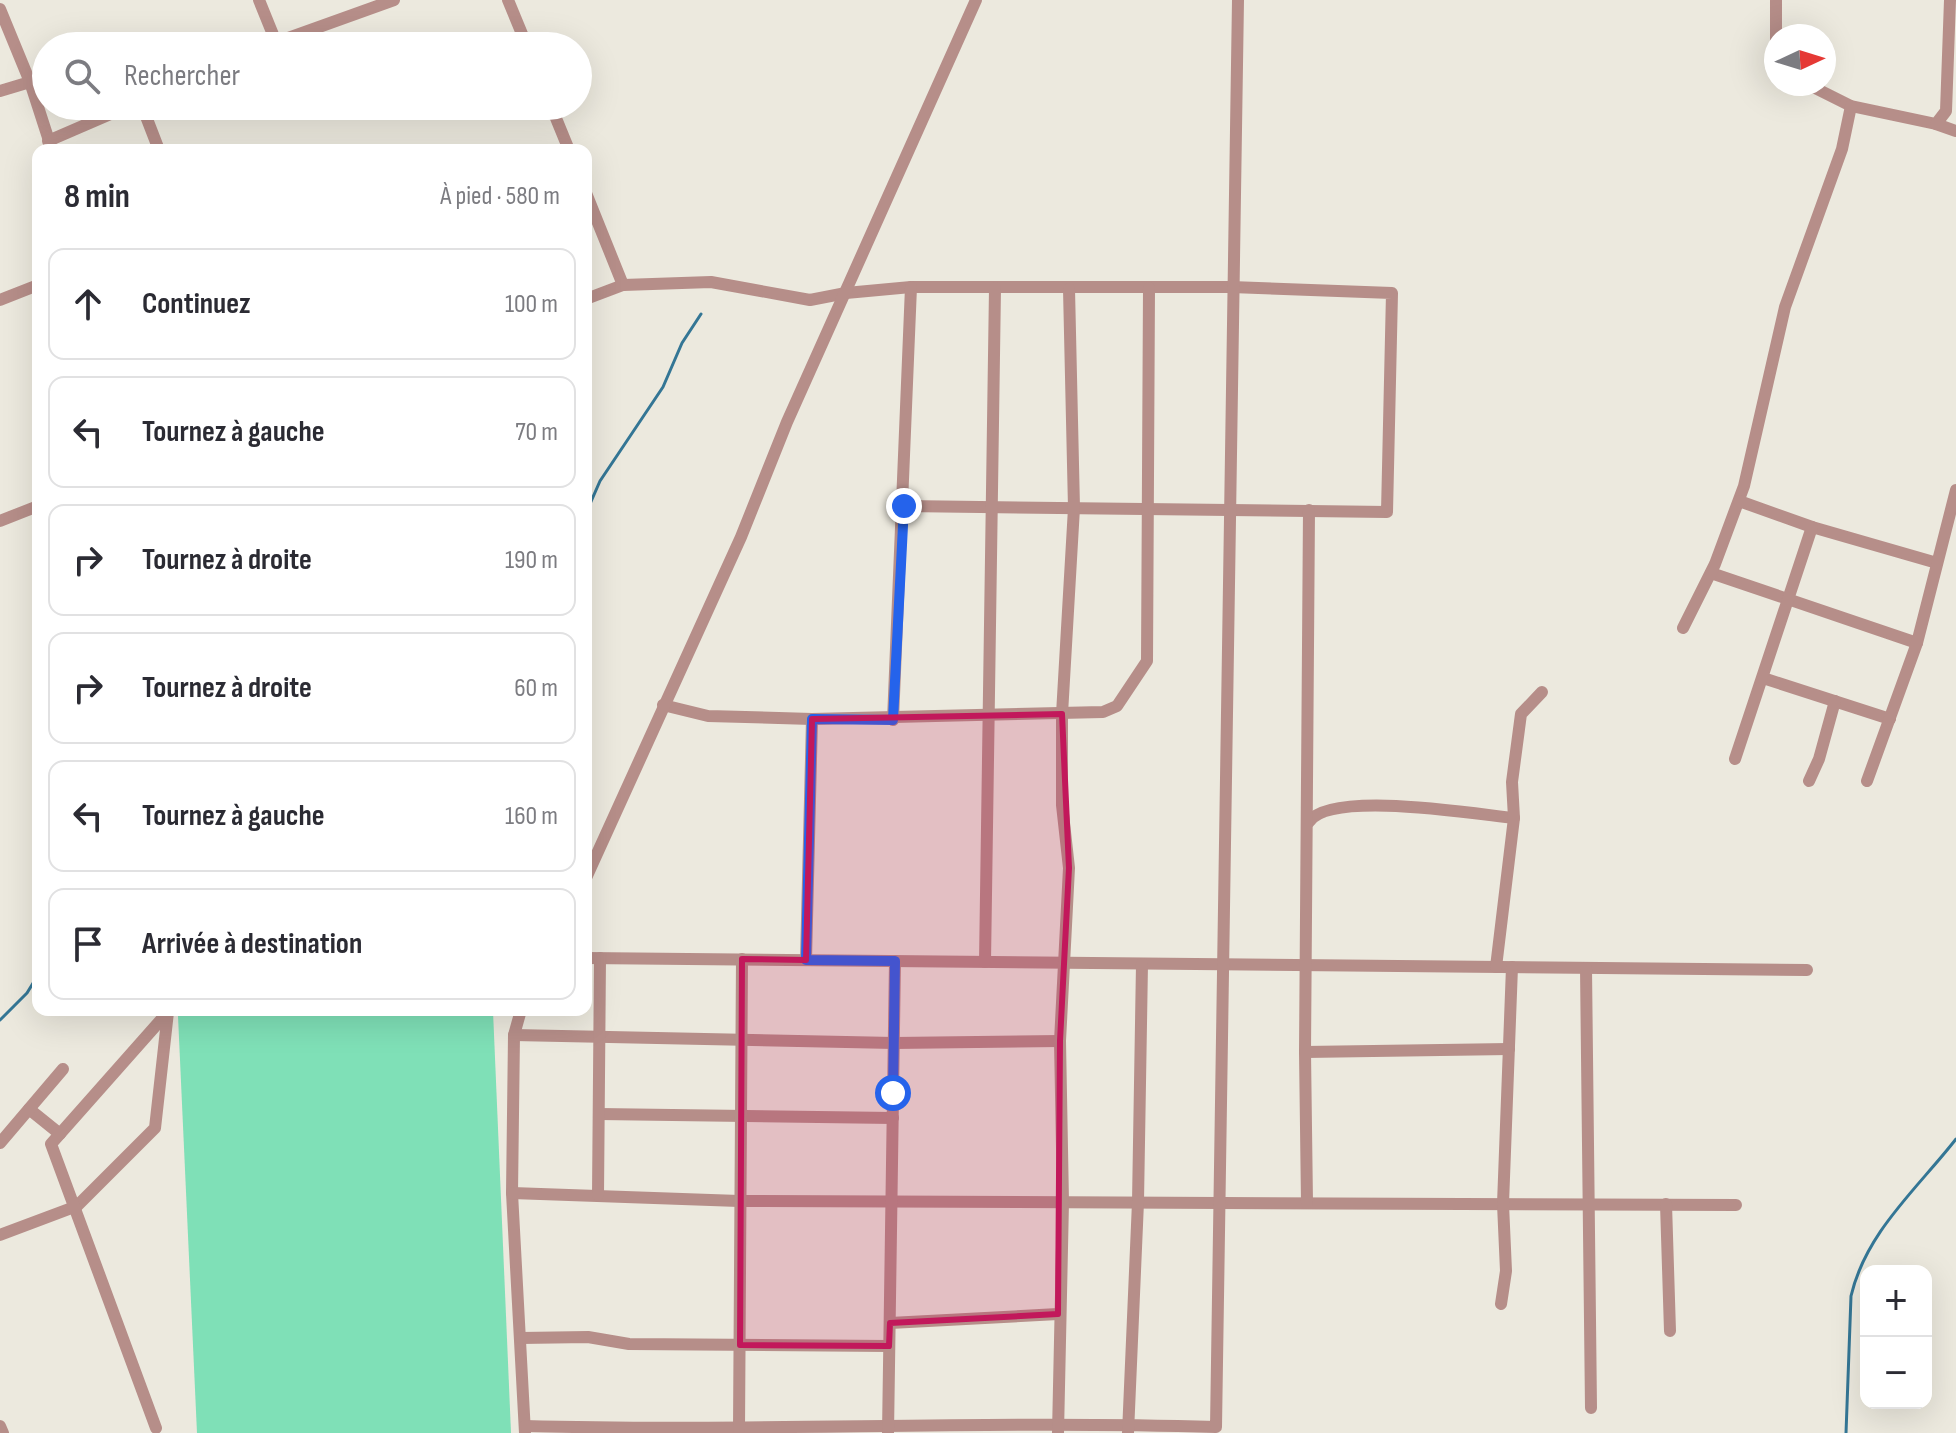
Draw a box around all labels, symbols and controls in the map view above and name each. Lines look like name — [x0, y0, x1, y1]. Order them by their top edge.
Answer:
north arrow — [1764, 24, 1836, 96]
search box — [32, 32, 592, 120]
icon: search — [60, 54, 104, 98]
text: Rechercher — [124, 58, 240, 94]
text: 8 min — [64, 176, 130, 217]
text: À pied · 580 m — [440, 181, 560, 212]
icon: ahead — [66, 282, 110, 326]
text: Continuez — [142, 286, 251, 322]
text: 100 m — [505, 289, 558, 320]
icon: left — [66, 410, 110, 454]
text: Tournez à gauche — [142, 414, 325, 450]
text: 70 m — [515, 417, 558, 448]
route end — [886, 488, 922, 524]
icon: right — [66, 538, 110, 582]
text: Tournez à droite — [142, 542, 312, 578]
text: 190 m — [505, 545, 558, 576]
icon: right — [66, 666, 110, 710]
text: Tournez à droite — [142, 670, 312, 706]
text: 60 m — [514, 673, 558, 704]
icon: left — [66, 794, 110, 838]
text: Tournez à gauche — [142, 798, 325, 834]
text: 160 m — [505, 801, 558, 832]
icon: arrive — [66, 922, 110, 966]
text: Arrivée à destination — [142, 926, 362, 962]
route start — [875, 1075, 911, 1111]
map controls — [1860, 1265, 1932, 1409]
button: + — [1860, 1265, 1932, 1337]
button: − — [1860, 1337, 1932, 1409]

